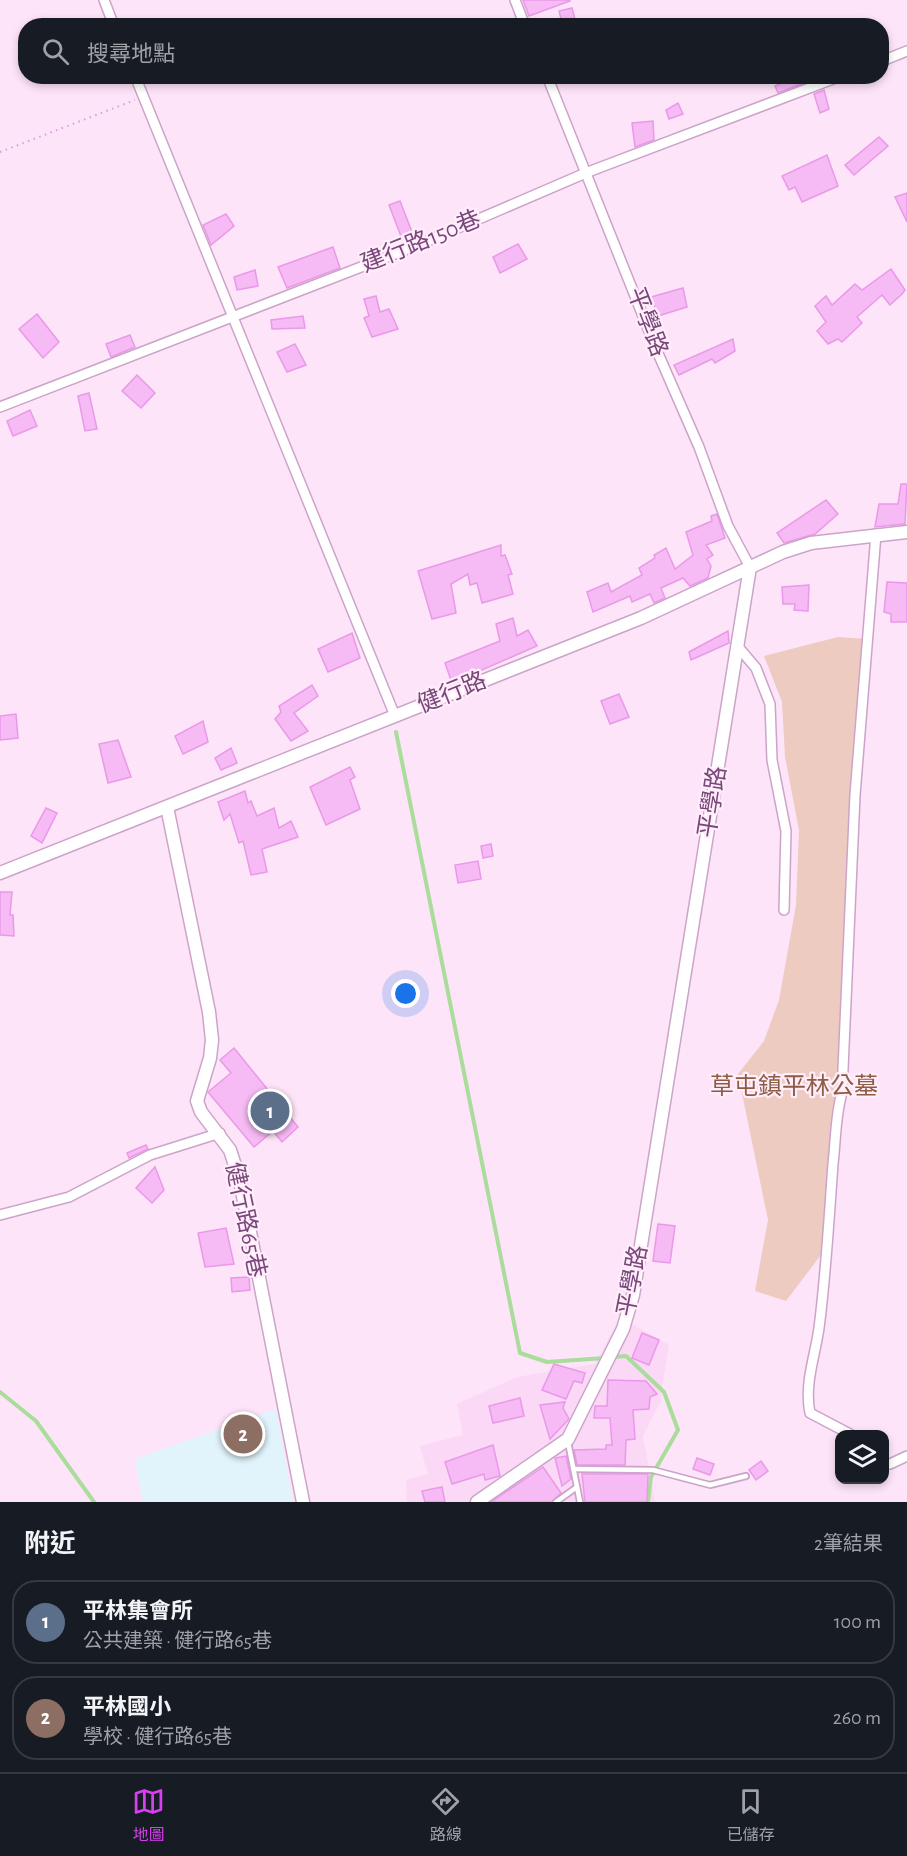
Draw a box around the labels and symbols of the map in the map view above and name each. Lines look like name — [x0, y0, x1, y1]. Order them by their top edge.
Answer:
street label: 建行路150巷 — [357, 205, 484, 277]
street label: 平學路 — [623, 283, 673, 360]
street label: 健行路 — [413, 667, 490, 718]
street label: 平學路 — [694, 764, 730, 839]
your location — [391, 979, 420, 1008]
park label: 草屯鎮平林公墓 — [710, 1073, 878, 1099]
pin: 1 — [250, 1088, 290, 1134]
street label: 健行路65巷 — [221, 1160, 271, 1280]
street label: 平學路 — [612, 1243, 652, 1319]
pin: 2 — [224, 1412, 262, 1456]

